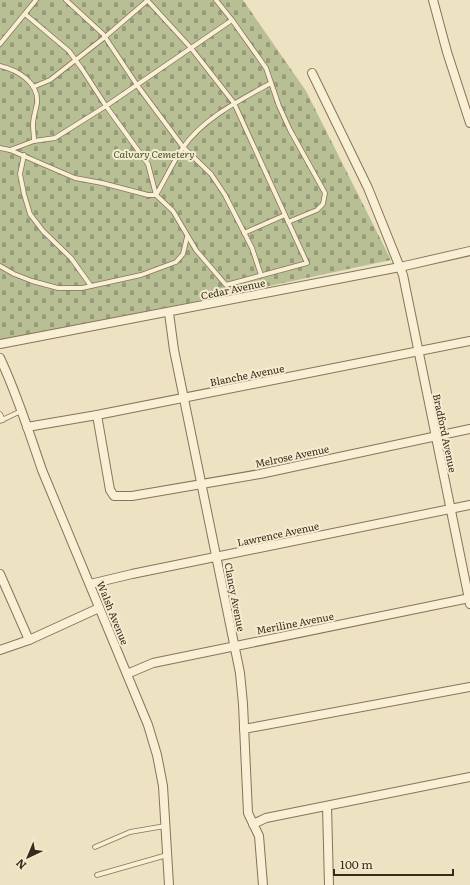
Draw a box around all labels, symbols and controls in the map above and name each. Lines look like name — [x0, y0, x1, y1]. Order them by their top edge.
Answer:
park label: Calvary Cemetery — [113, 146, 195, 161]
street label: Cedar Avenue — [199, 274, 266, 303]
street label: Blanche Avenue — [208, 360, 285, 389]
street label: Bradford Avenue — [430, 392, 461, 474]
street label: Melrose Avenue — [253, 440, 330, 471]
street label: Lawrence Avenue — [235, 517, 320, 550]
street label: Clancy Avenue — [221, 561, 250, 633]
street label: Walsh Avenue — [94, 579, 133, 647]
street label: Meriline Avenue — [255, 608, 335, 637]
north arrow — [8, 837, 48, 877]
scale bar — [334, 851, 453, 877]
text: 100 m — [340, 855, 373, 873]
text: N — [11, 856, 29, 874]

